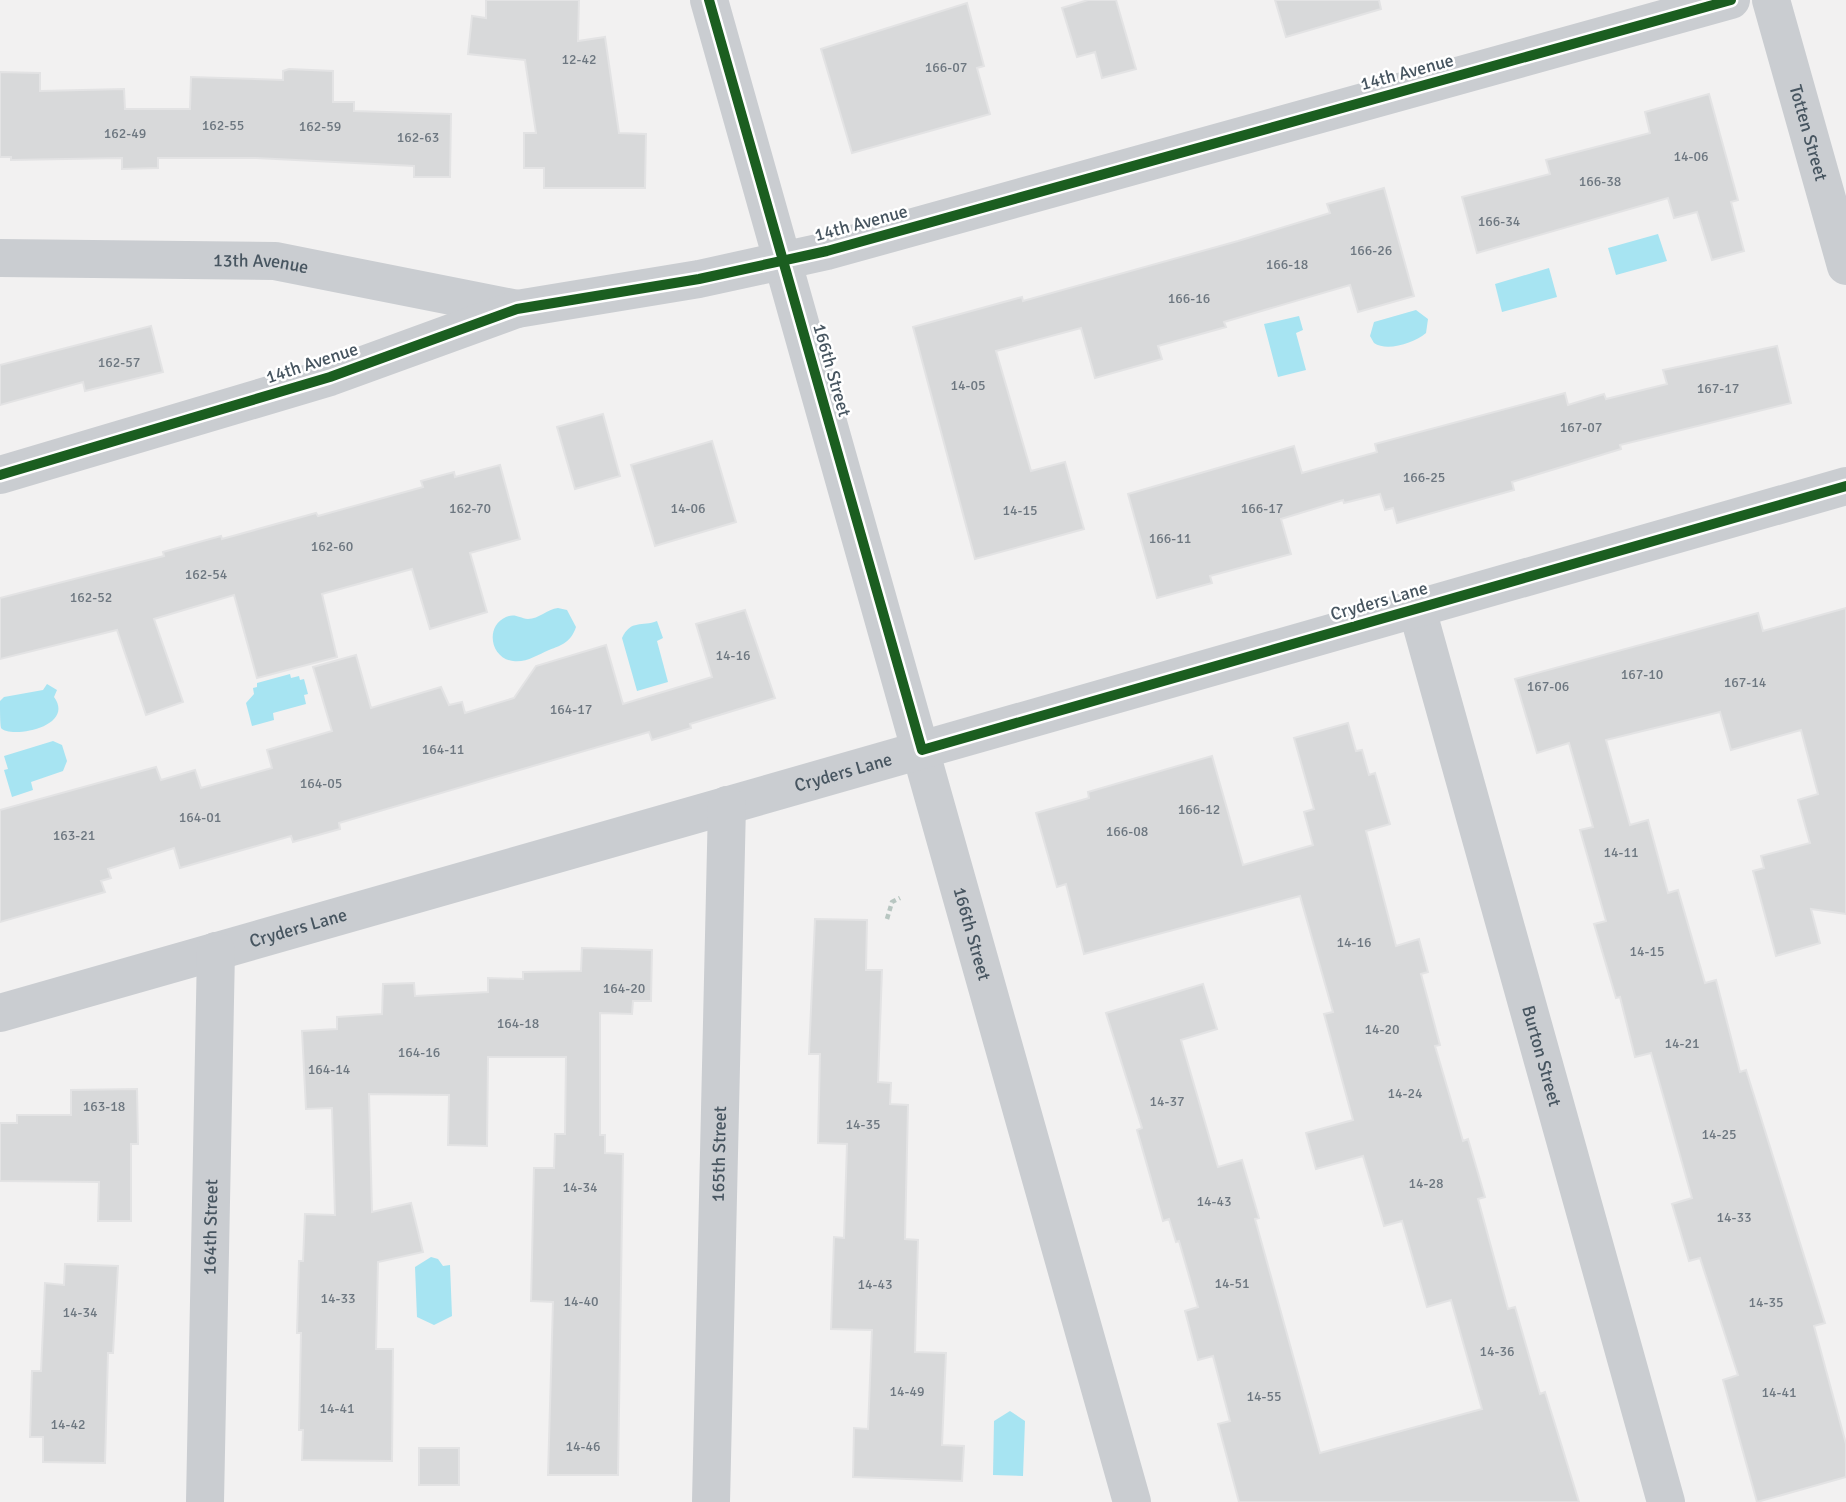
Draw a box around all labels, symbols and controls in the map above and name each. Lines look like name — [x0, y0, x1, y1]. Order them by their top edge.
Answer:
street label: 14th Avenue — [1358, 49, 1456, 95]
house number: 12-42 — [561, 51, 597, 68]
house number: 166-07 — [925, 59, 967, 76]
street label: Totten Street — [1784, 82, 1832, 183]
house number: 162-55 — [202, 117, 244, 134]
house number: 162-59 — [299, 118, 341, 135]
house number: 162-49 — [104, 125, 146, 142]
house number: 162-63 — [397, 129, 439, 146]
house number: 14-06 — [1673, 148, 1709, 165]
house number: 166-38 — [1579, 173, 1621, 190]
street label: 14th Avenue — [812, 200, 910, 246]
house number: 166-34 — [1478, 213, 1521, 230]
house number: 166-26 — [1350, 242, 1392, 259]
street label: 13th Avenue — [213, 249, 310, 278]
house number: 166-18 — [1266, 256, 1308, 273]
house number: 166-16 — [1168, 290, 1210, 307]
street label: 166th Street — [808, 321, 856, 419]
street label: 14th Avenue — [263, 338, 361, 388]
house number: 162-57 — [98, 354, 140, 371]
house number: 14-05 — [950, 377, 986, 394]
house number: 167-17 — [1697, 380, 1739, 397]
house number: 167-07 — [1560, 419, 1602, 436]
house number: 166-25 — [1403, 469, 1445, 486]
house number: 162-70 — [449, 500, 491, 517]
house number: 14-06 — [670, 500, 706, 517]
house number: 166-17 — [1241, 500, 1283, 517]
house number: 14-15 — [1002, 502, 1038, 519]
house number: 166-11 — [1149, 530, 1191, 547]
house number: 162-60 — [311, 538, 353, 555]
house number: 162-54 — [185, 566, 228, 583]
street label: Cryders Lane — [1328, 577, 1430, 625]
house number: 162-52 — [70, 589, 112, 606]
house number: 14-16 — [715, 647, 751, 664]
house number: 167-10 — [1621, 666, 1663, 683]
house number: 167-14 — [1724, 674, 1767, 691]
house number: 167-06 — [1527, 678, 1569, 695]
house number: 164-17 — [550, 701, 592, 718]
house number: 164-11 — [422, 741, 464, 758]
street label: Cryders Lane — [792, 748, 895, 797]
house number: 164-05 — [300, 775, 342, 792]
house number: 166-12 — [1178, 801, 1220, 818]
house number: 164-01 — [179, 809, 221, 826]
house number: 166-08 — [1106, 823, 1148, 840]
house number: 163-21 — [53, 827, 95, 844]
house number: 14-11 — [1603, 844, 1639, 861]
street label: 166th Street — [948, 884, 996, 983]
street label: Cryders Lane — [247, 904, 349, 952]
house number: 14-16 — [1336, 934, 1372, 951]
house number: 14-15 — [1629, 943, 1665, 960]
house number: 164-20 — [603, 980, 645, 997]
street label: Burton Street — [1517, 1003, 1566, 1109]
house number: 164-18 — [497, 1015, 539, 1032]
house number: 14-20 — [1364, 1021, 1400, 1038]
house number: 14-21 — [1664, 1035, 1700, 1052]
house number: 164-16 — [398, 1044, 440, 1061]
house number: 164-14 — [308, 1061, 351, 1078]
house number: 14-24 — [1387, 1085, 1423, 1102]
house number: 14-37 — [1149, 1093, 1185, 1110]
house number: 163-18 — [83, 1098, 125, 1115]
street label: 165th Street — [707, 1106, 731, 1202]
house number: 14-35 — [845, 1116, 881, 1133]
house number: 14-25 — [1701, 1126, 1737, 1143]
house number: 14-28 — [1408, 1175, 1444, 1192]
street label: 164th Street — [199, 1179, 222, 1275]
house number: 14-34 — [562, 1179, 598, 1196]
house number: 14-43 — [1196, 1193, 1232, 1210]
house number: 14-33 — [1716, 1209, 1752, 1226]
house number: 14-51 — [1214, 1275, 1250, 1292]
house number: 14-43 — [857, 1276, 893, 1293]
house number: 14-33 — [320, 1290, 356, 1307]
house number: 14-40 — [563, 1293, 599, 1310]
house number: 14-35 — [1748, 1294, 1784, 1311]
house number: 14-34 — [62, 1304, 98, 1321]
house number: 14-36 — [1479, 1343, 1515, 1360]
house number: 14-49 — [889, 1383, 925, 1400]
house number: 14-41 — [1761, 1384, 1797, 1401]
house number: 14-55 — [1246, 1388, 1282, 1405]
house number: 14-41 — [319, 1400, 355, 1417]
house number: 14-42 — [50, 1416, 86, 1433]
house number: 14-46 — [565, 1438, 601, 1455]

